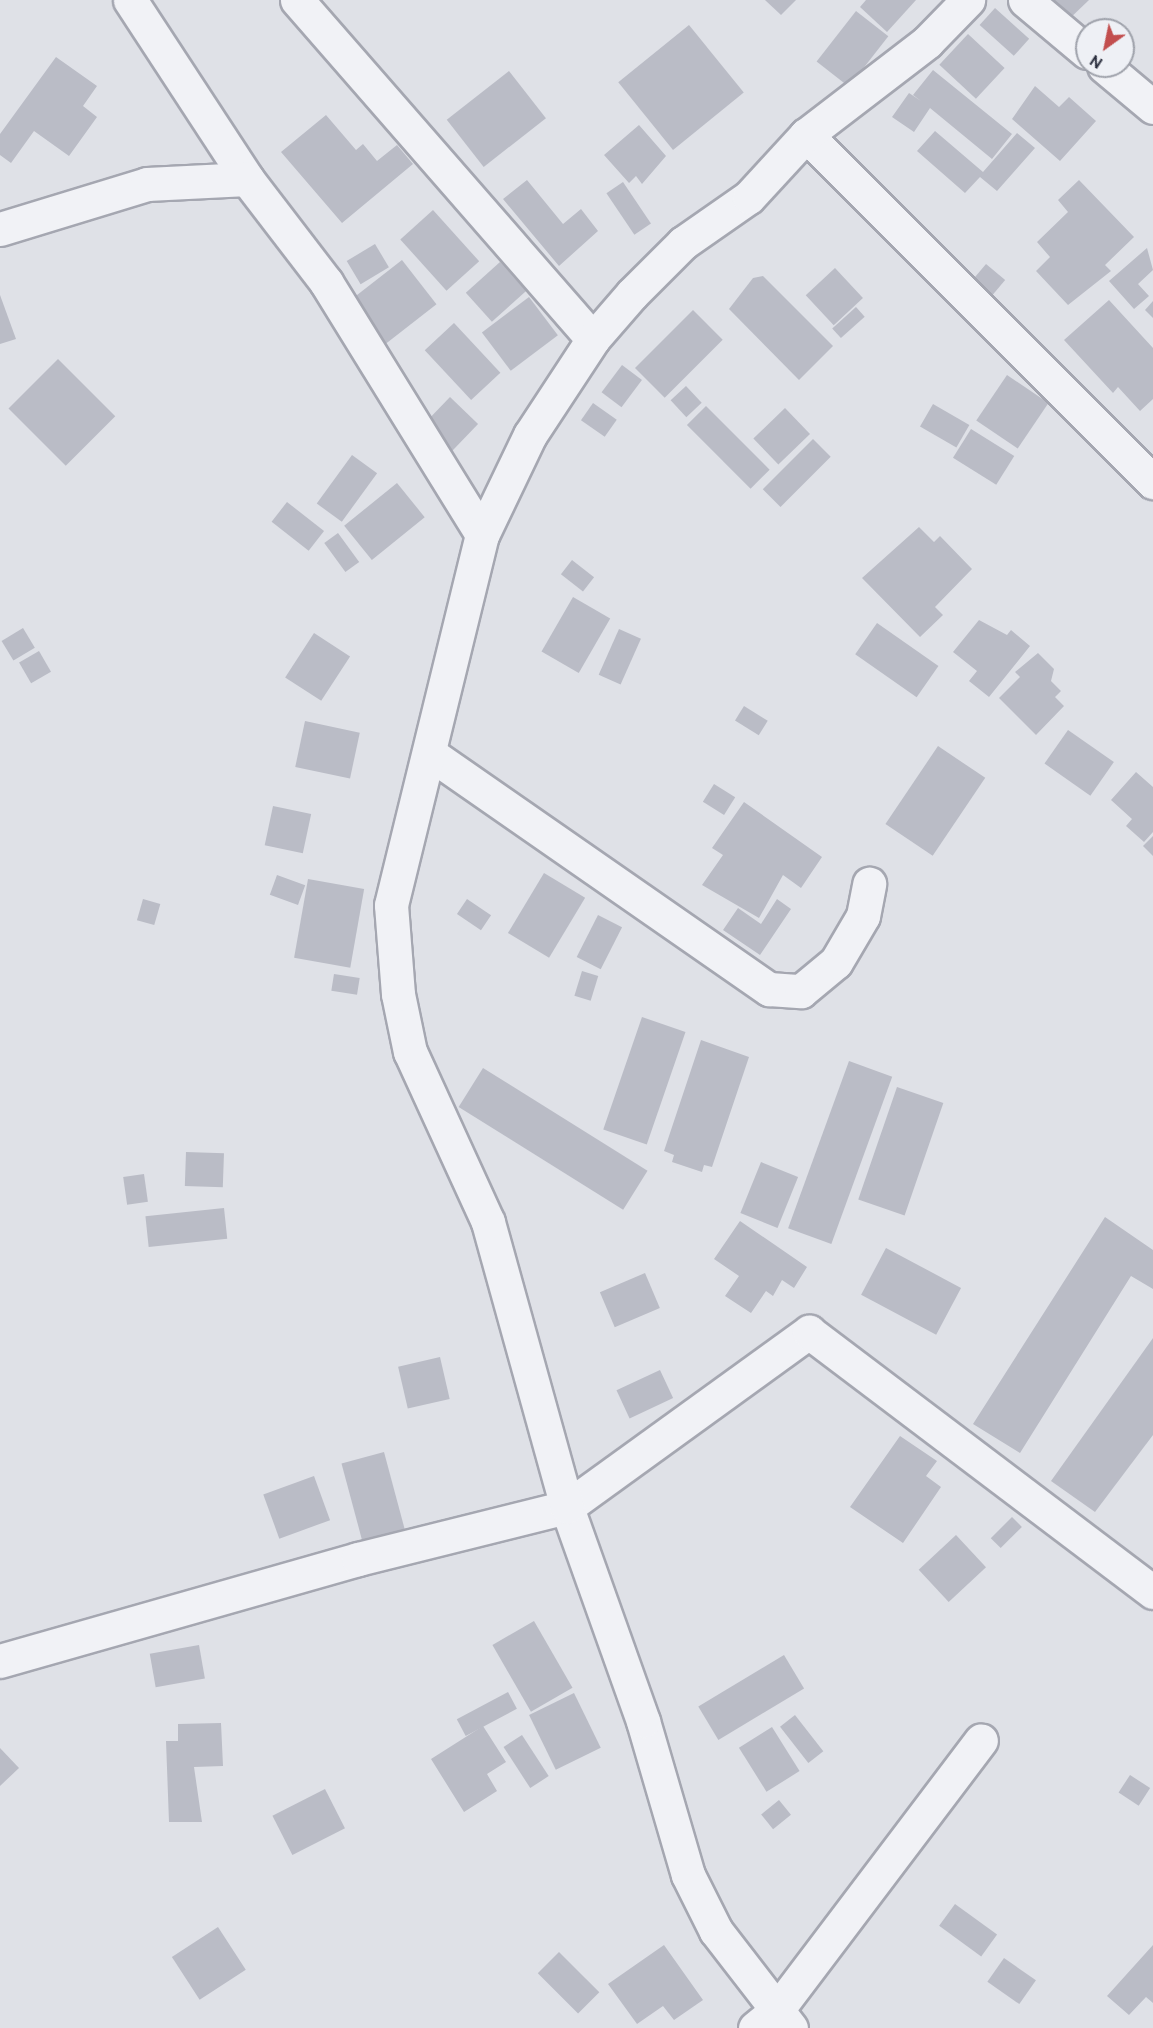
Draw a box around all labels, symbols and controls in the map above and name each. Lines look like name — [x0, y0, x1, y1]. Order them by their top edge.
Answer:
north arrow — [1075, 18, 1135, 78]
text: N — [1086, 51, 1106, 73]

